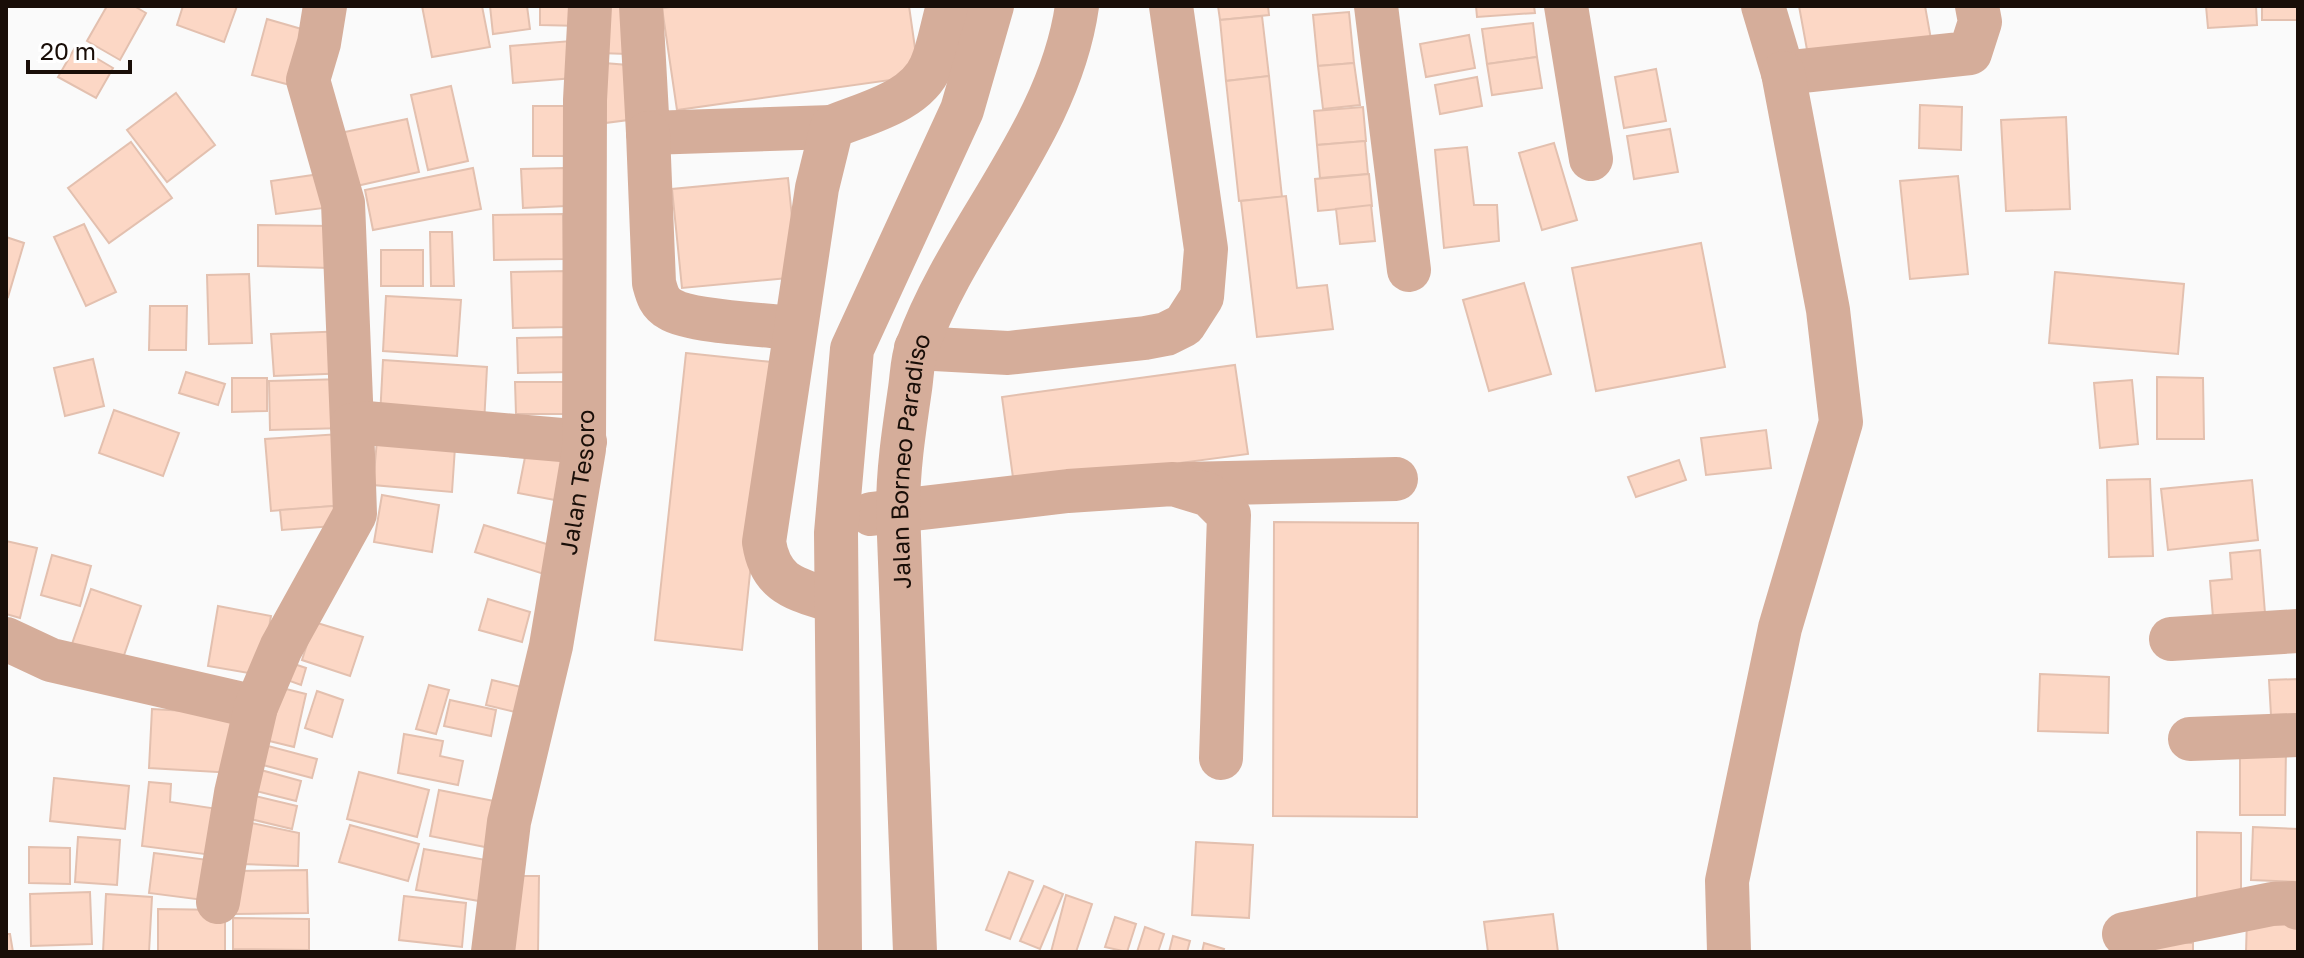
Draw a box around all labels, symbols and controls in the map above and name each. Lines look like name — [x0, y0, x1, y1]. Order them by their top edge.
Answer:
scale bar — [28, 24, 130, 74]
text: 20 m — [40, 36, 96, 65]
street label: Jalan Borneo Paradiso — [883, 328, 936, 590]
street label: Jalan Tesoro — [552, 410, 599, 557]

